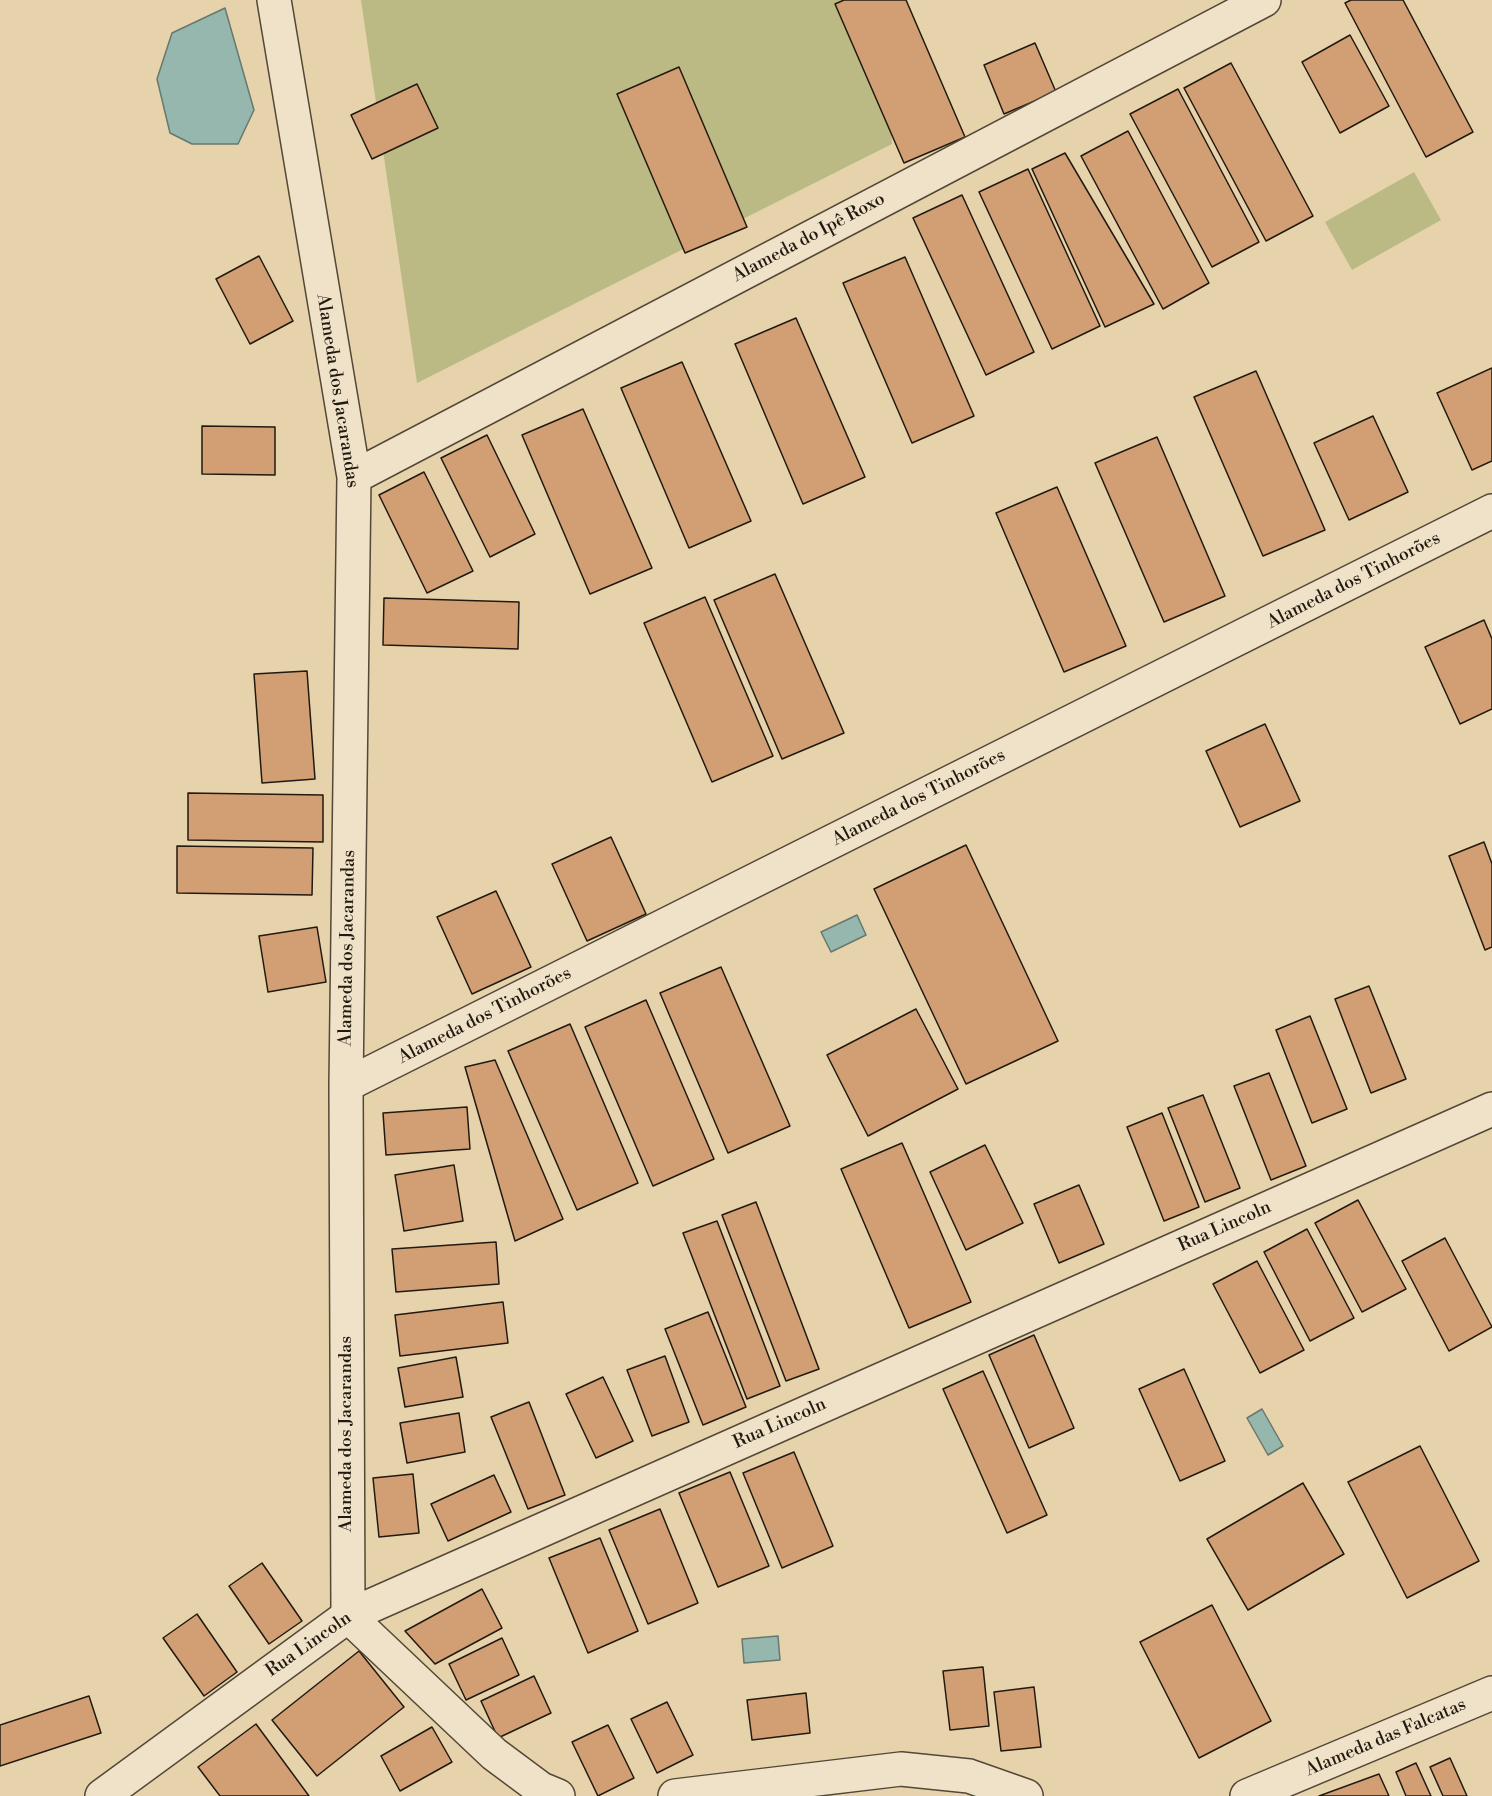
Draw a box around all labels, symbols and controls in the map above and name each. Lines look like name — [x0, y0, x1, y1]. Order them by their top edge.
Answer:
street label: Alameda do Ipê Roxo — [729, 189, 889, 287]
street label: Alameda dos Jacarandas — [311, 292, 363, 490]
street label: Alameda dos Tinhorões — [1264, 528, 1444, 634]
street label: Alameda dos Tinhorões — [829, 745, 1009, 851]
street label: Alameda dos Jacarandas — [335, 850, 361, 1046]
street label: Alameda dos Tinhorões — [395, 963, 575, 1069]
street label: Rua Lincoln — [1175, 1197, 1275, 1257]
street label: Alameda dos Jacarandas — [336, 1336, 358, 1532]
street label: Rua Lincoln — [730, 1394, 830, 1454]
street label: Rua Lincoln — [262, 1608, 356, 1682]
street label: Alameda das Falcatas — [1302, 1694, 1470, 1782]

